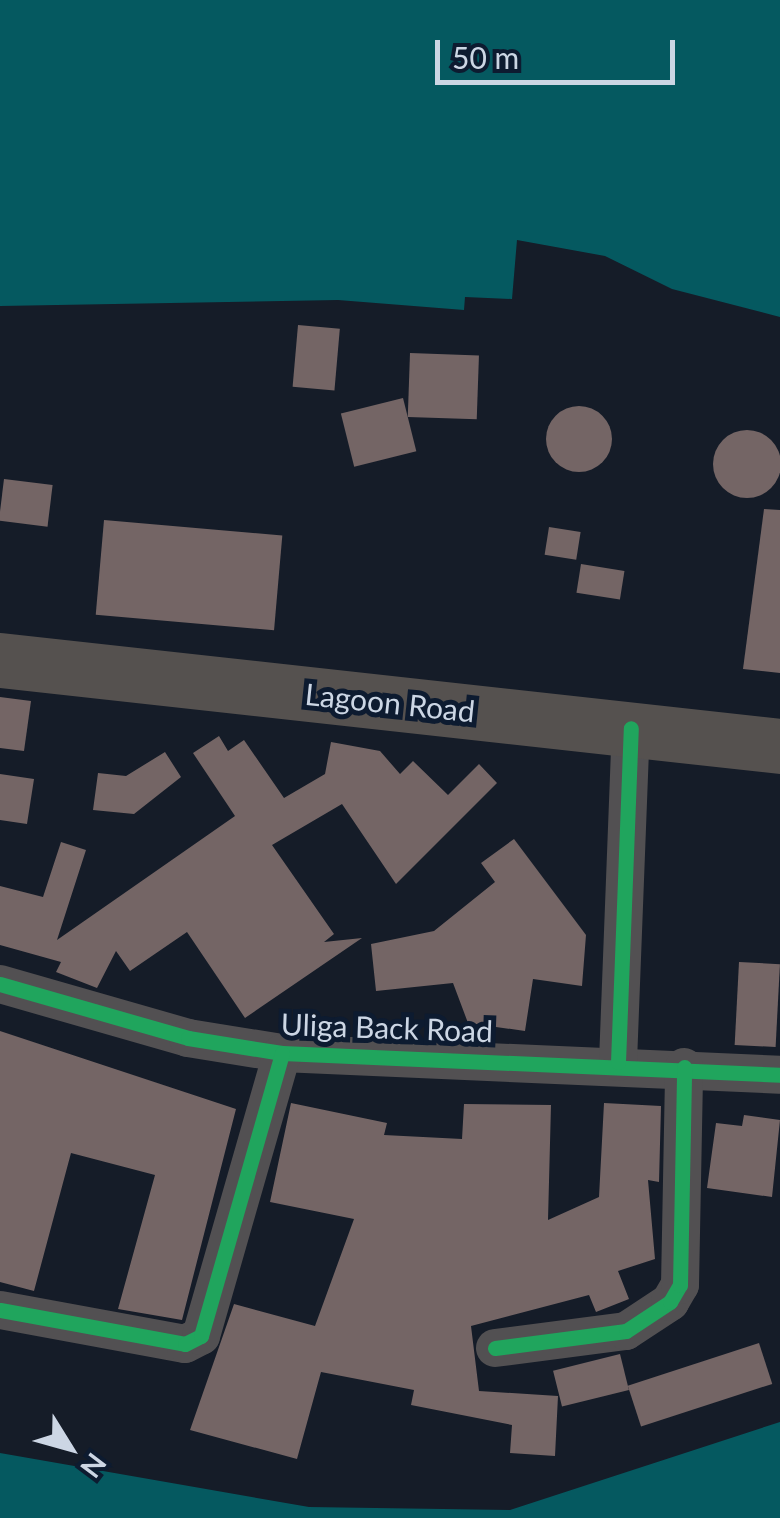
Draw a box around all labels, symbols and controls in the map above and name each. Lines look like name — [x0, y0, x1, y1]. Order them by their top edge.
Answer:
scale bar — [440, 20, 680, 82]
text: 50 m — [452, 39, 519, 75]
street label: Lagoon Road — [303, 675, 477, 729]
street label: Uliga Back Road — [280, 1005, 494, 1049]
north arrow — [20, 1398, 120, 1498]
text: N — [74, 1447, 114, 1485]

